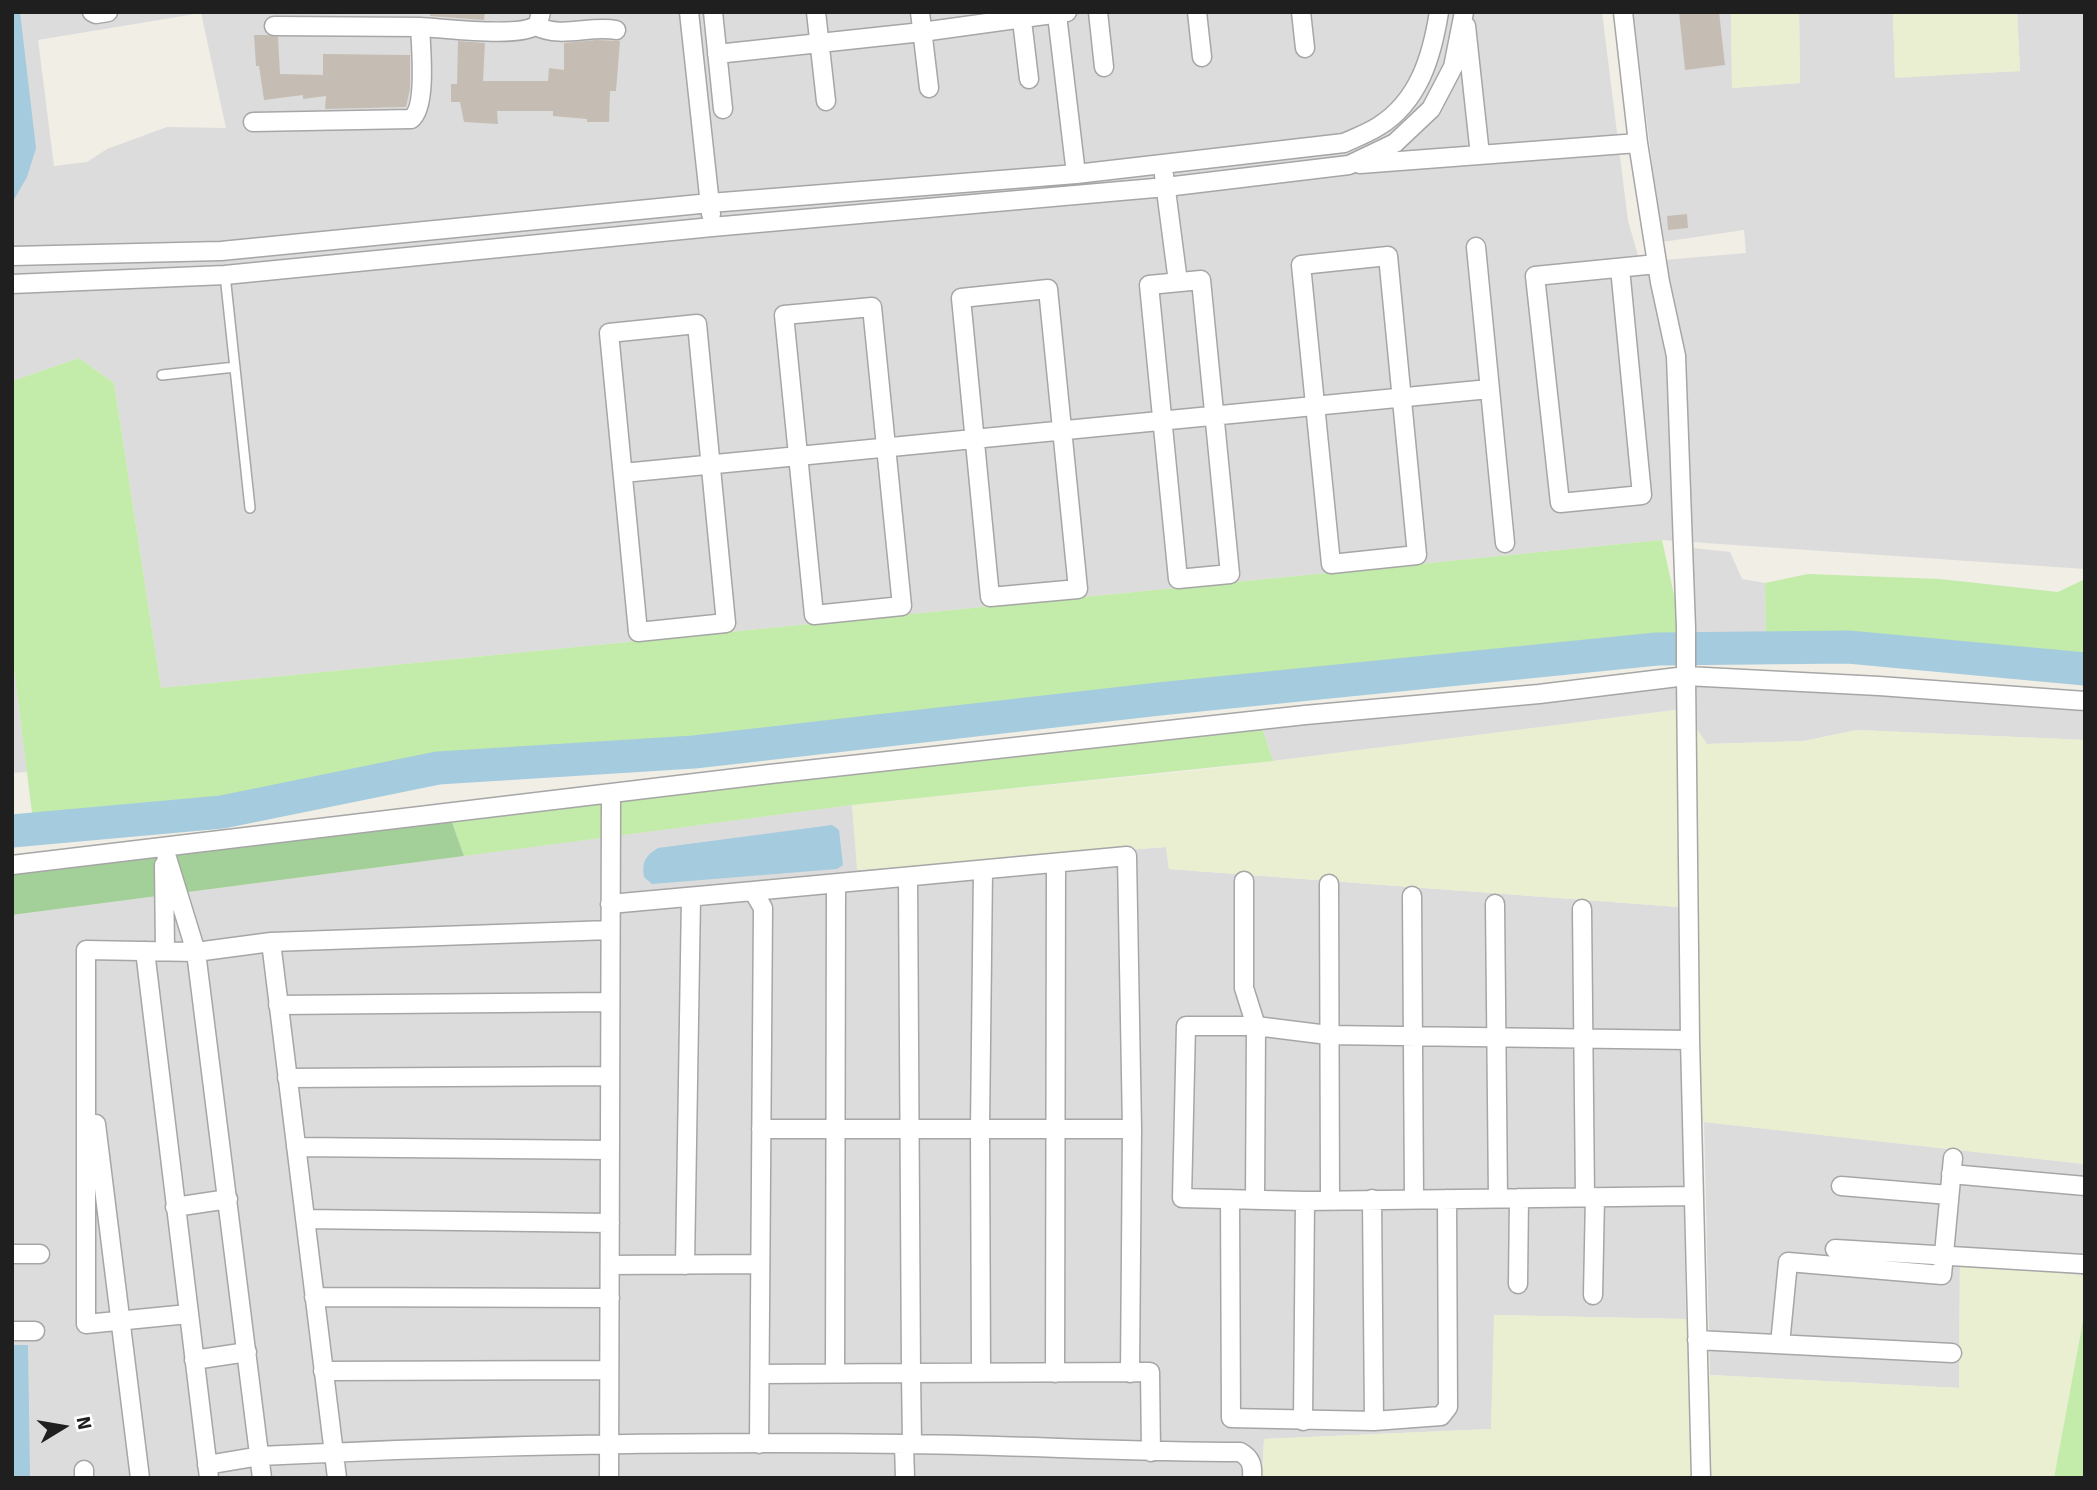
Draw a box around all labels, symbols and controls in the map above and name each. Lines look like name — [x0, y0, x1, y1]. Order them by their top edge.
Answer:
north arrow — [28, 1392, 98, 1462]
text: N — [71, 1414, 97, 1432]

